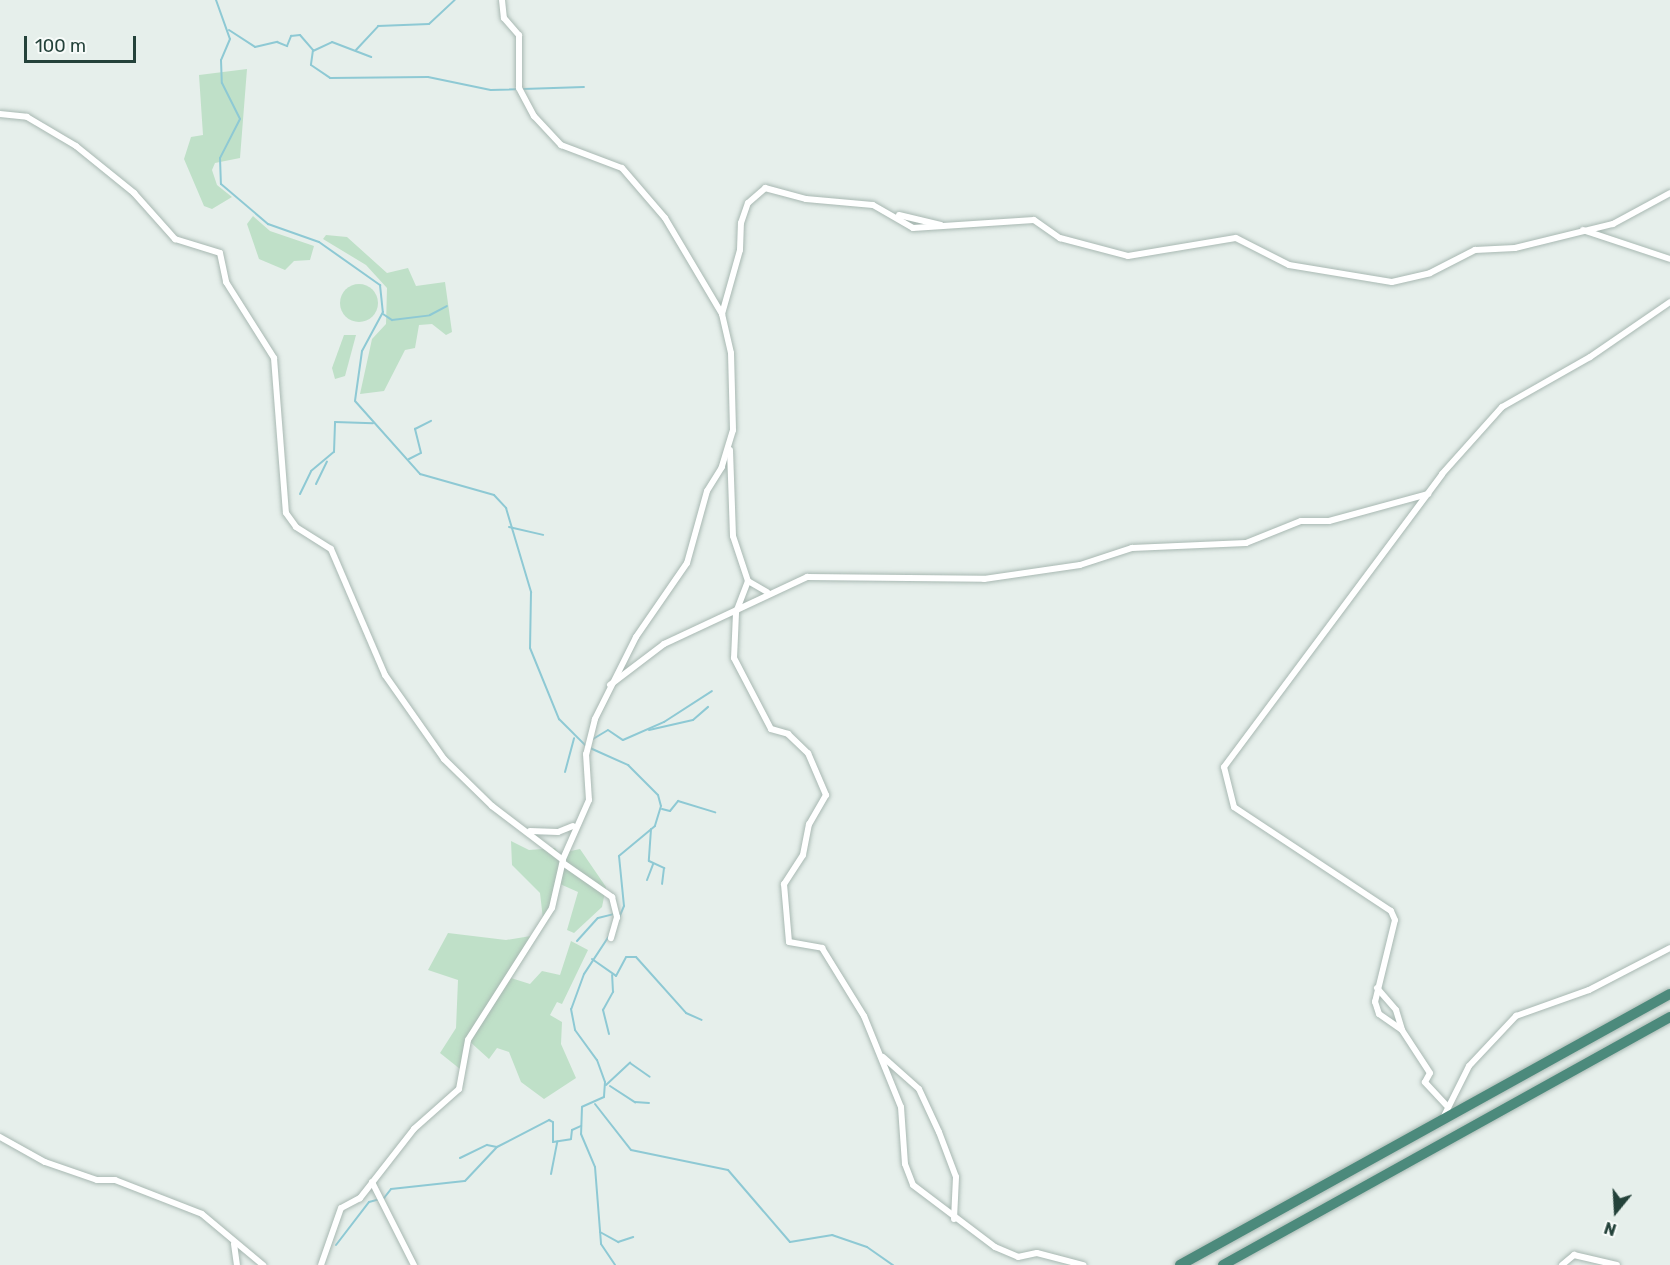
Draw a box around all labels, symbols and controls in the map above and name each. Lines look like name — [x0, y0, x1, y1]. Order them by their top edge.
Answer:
scale bar — [27, 24, 140, 62]
text: 100 m — [35, 35, 86, 57]
north arrow — [1586, 1181, 1646, 1241]
text: N — [1602, 1218, 1619, 1239]

